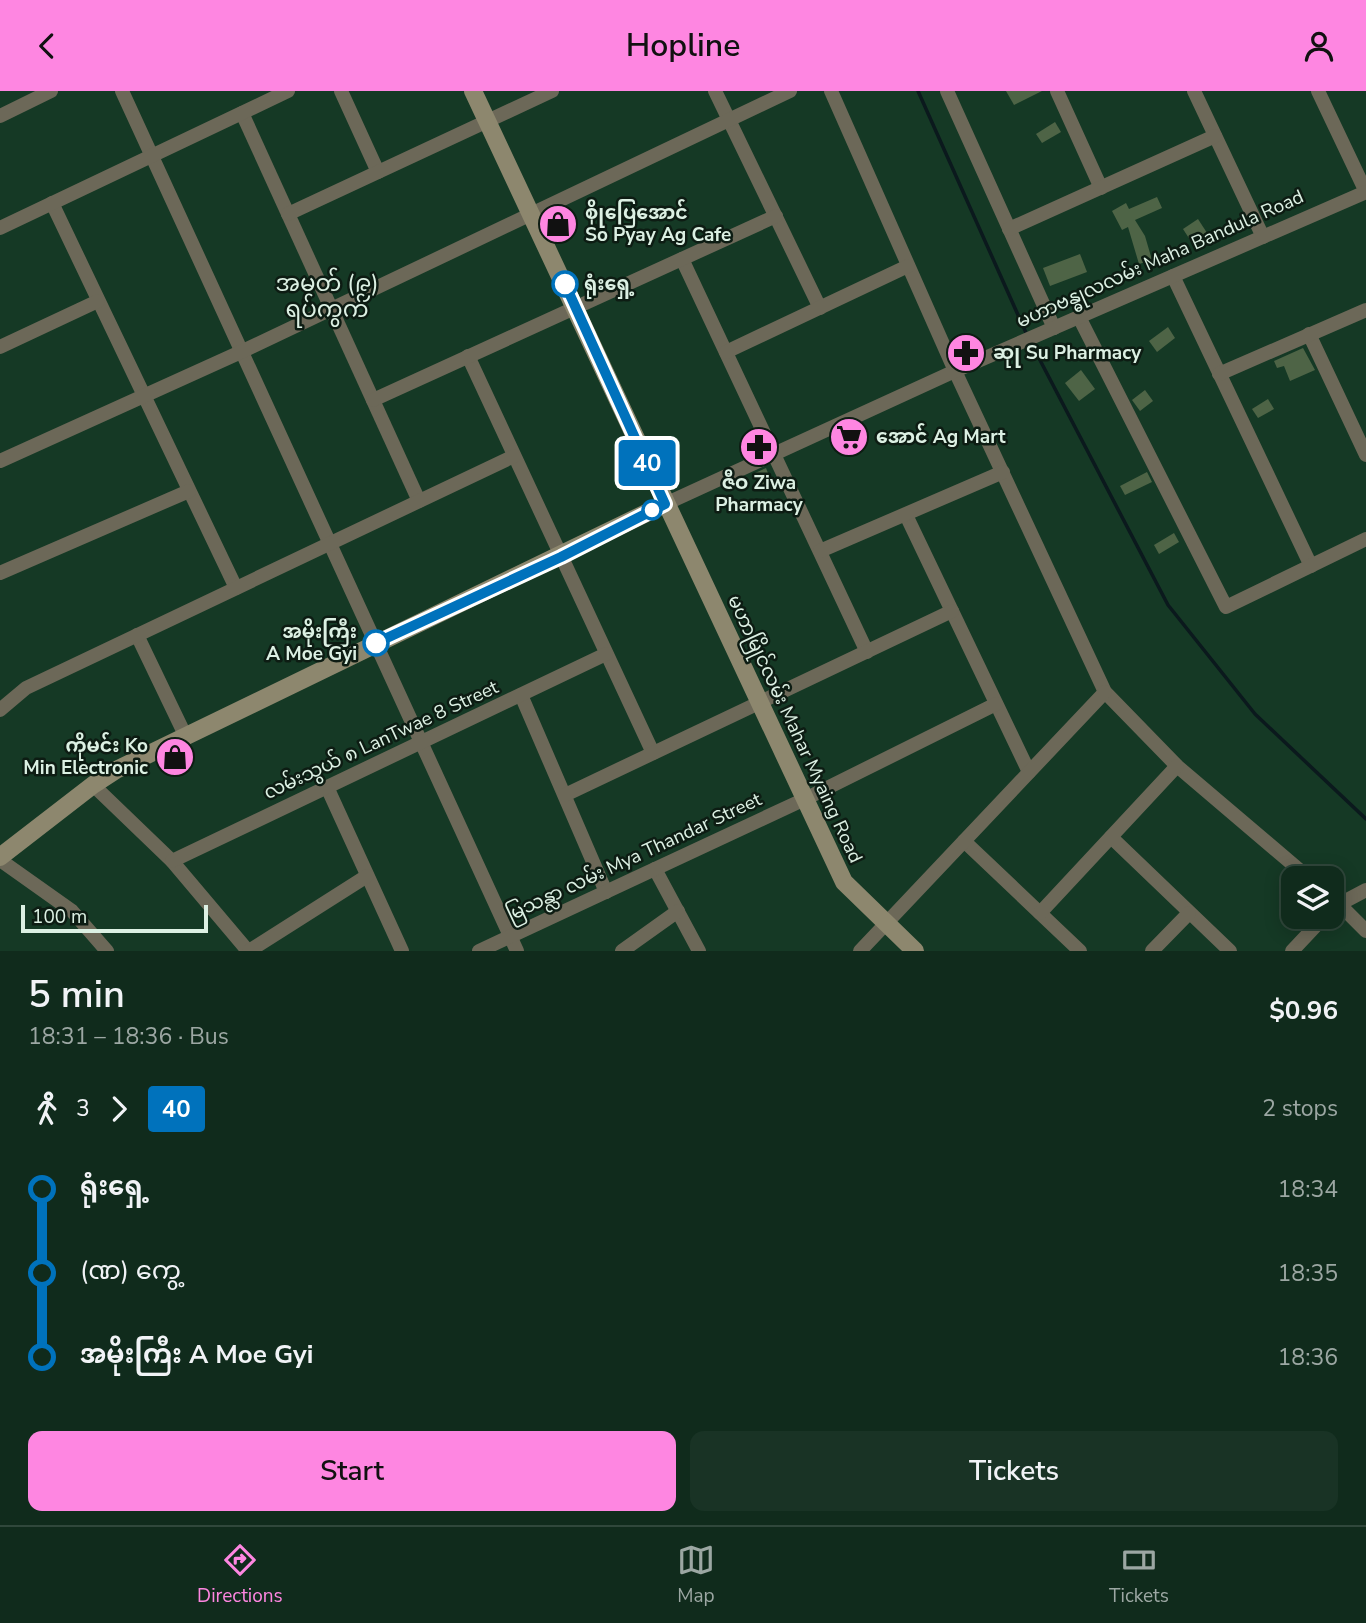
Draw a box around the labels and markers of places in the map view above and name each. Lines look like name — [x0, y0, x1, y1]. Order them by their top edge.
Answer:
place label: စိုုပြေအောင် So Pyay Ag Cafe — [585, 199, 731, 248]
shop icon: စိုုပြေအောင် So Pyay Ag Cafe — [537, 203, 579, 245]
marker: ရုံးရှေ့ — [552, 271, 578, 297]
place label: ရုံးရှေ့ — [584, 271, 635, 299]
pharmacy icon: ဆုု Su Pharmacy — [945, 332, 987, 374]
place label: ဆုု Su Pharmacy — [993, 340, 1142, 368]
supermarket icon: အောင် Ag Mart — [828, 416, 870, 458]
place label: အောင် Ag Mart — [876, 423, 1006, 450]
pharmacy icon: ဇီဝ Ziwa Pharmacy — [738, 426, 780, 468]
place label: ဇီဝ Ziwa Pharmacy — [715, 469, 804, 518]
unlabelled marker — [642, 500, 662, 520]
place label: အမိုးကြီး A Moe Gyi — [266, 618, 357, 667]
marker: အမိုးကြီး A Moe Gyi — [363, 630, 389, 656]
place label: ကိုမင်း Ko Min Electronic — [23, 732, 148, 781]
shop icon: ကိုမင်း Ko Min Electronic — [154, 736, 196, 778]

